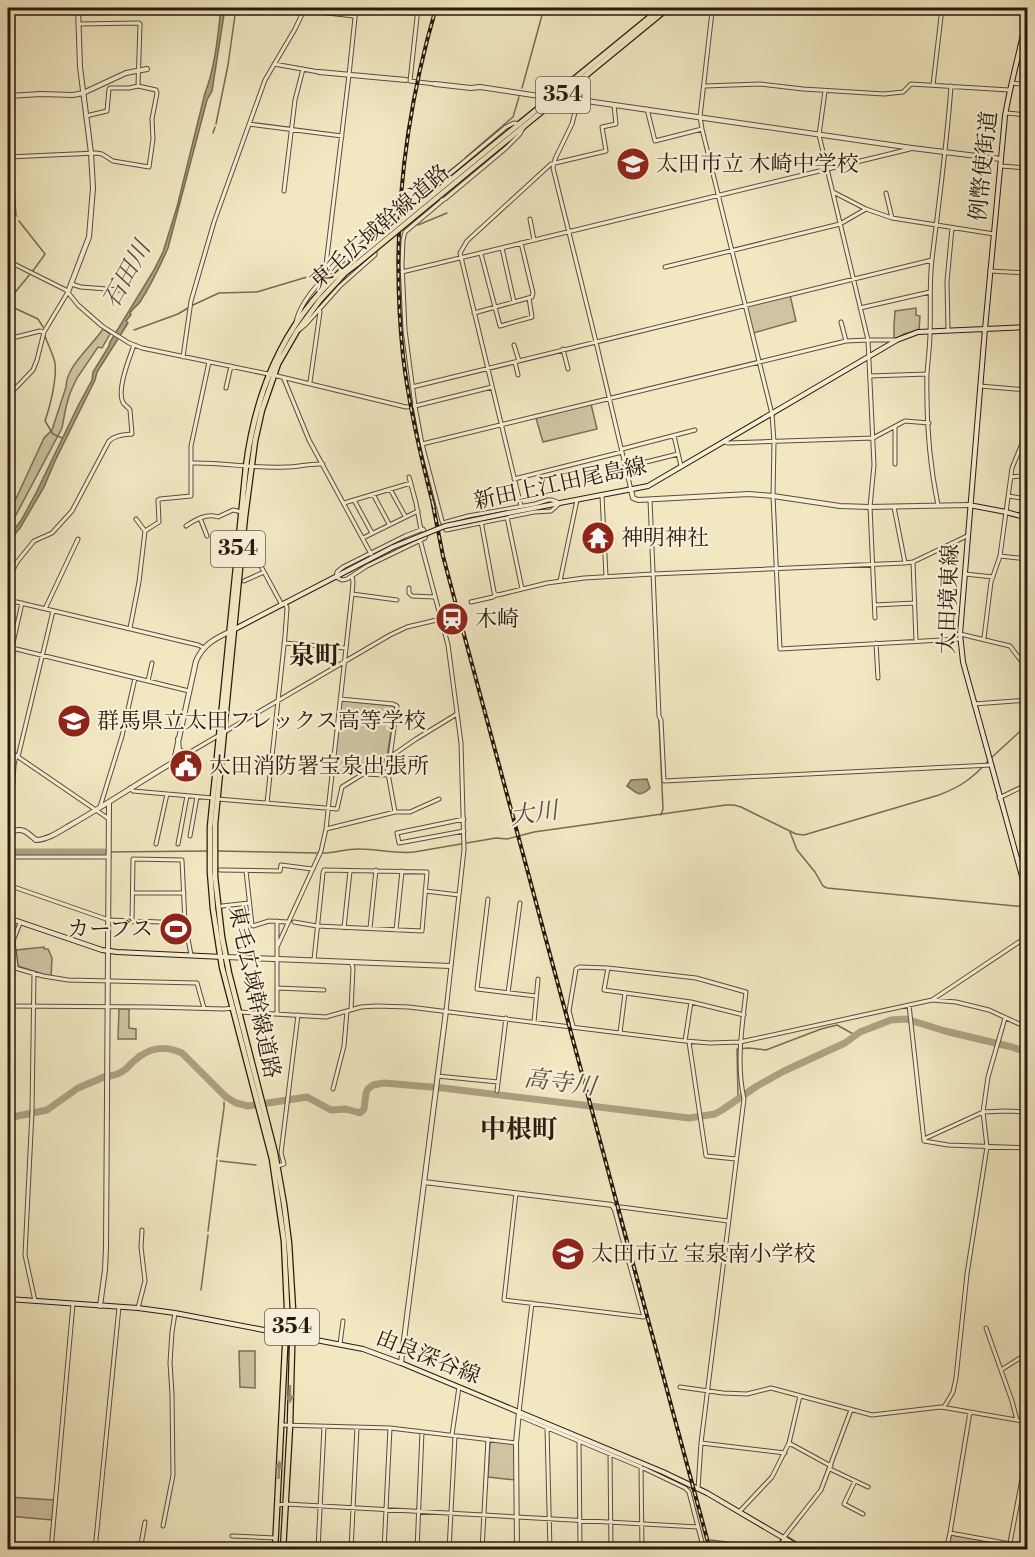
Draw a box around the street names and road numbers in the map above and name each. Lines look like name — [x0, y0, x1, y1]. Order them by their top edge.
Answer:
road number: 354 — [536, 77, 590, 113]
street label: 例幣使街道 — [965, 110, 1003, 222]
street label: 東毛広域幹線道路 — [305, 159, 455, 295]
street label: 新田上江田尾島線 — [471, 452, 649, 516]
road number: 354 — [211, 531, 265, 567]
street label: 太田境東線 — [934, 544, 964, 654]
street label: 東毛広域幹線道路 — [222, 903, 286, 1081]
road number: 354 — [265, 1309, 319, 1345]
street label: 由良深谷線 — [372, 1324, 484, 1390]

